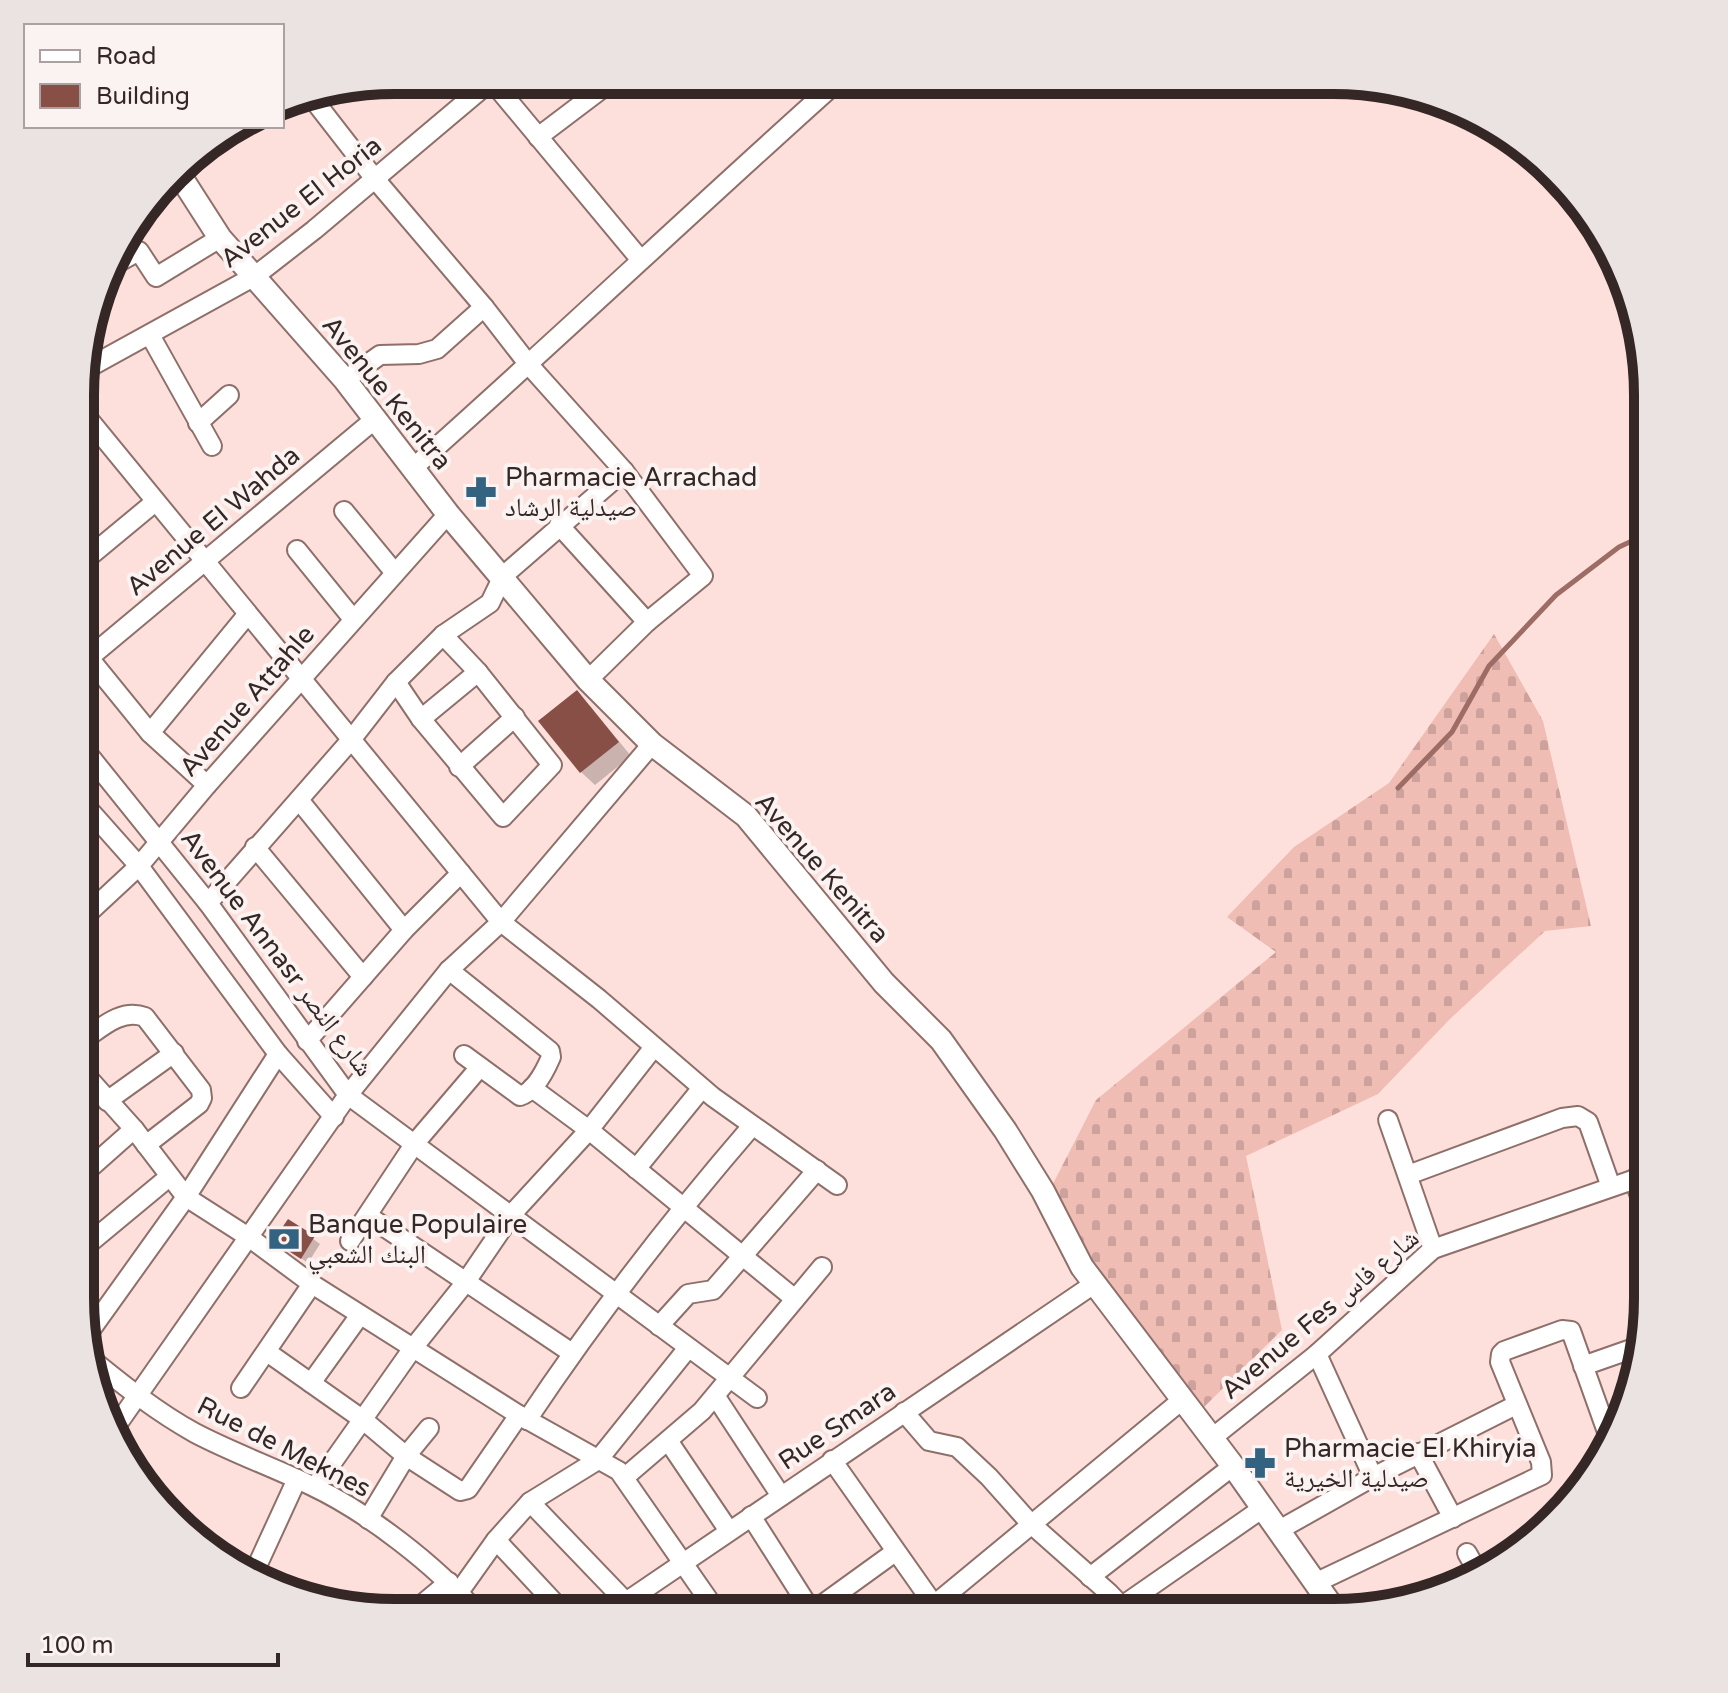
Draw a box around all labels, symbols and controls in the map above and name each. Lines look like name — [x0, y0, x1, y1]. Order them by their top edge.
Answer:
legend — [24, 24, 284, 128]
text: Road — [96, 42, 156, 71]
text: Building — [96, 82, 190, 111]
street label: Avenue El Horia — [214, 130, 388, 274]
street label: Avenue Kenitra — [316, 310, 458, 476]
street label: Avenue El Wahda — [120, 440, 306, 602]
place label: Pharmacie Arrachad صيدلية الرشاد — [505, 462, 758, 523]
pharmacy icon: Pharmacie Arrachad صيدلية الرشاد — [464, 475, 498, 509]
street label: Avenue Attahle — [173, 619, 321, 783]
street label: Avenue Kenitra — [748, 787, 896, 949]
street label: Avenue Annasr شارع النصر — [174, 824, 380, 1082]
place label: Banque Populaire البنك الشعبي — [308, 1209, 527, 1274]
bank icon: Banque Populaire البنك الشعبي — [267, 1222, 301, 1256]
street label: Avenue Fes شارع فاس — [1215, 1222, 1425, 1406]
street label: Rue Smara — [773, 1375, 901, 1477]
street label: Rue de Meknes — [192, 1390, 376, 1504]
place label: Pharmacie El Khiryia صيدلية الخيرية — [1284, 1433, 1537, 1494]
pharmacy icon: Pharmacie El Khiryia صيدلية الخيرية — [1243, 1446, 1277, 1480]
scale bar — [28, 1617, 278, 1667]
text: 100 m — [40, 1631, 114, 1660]

